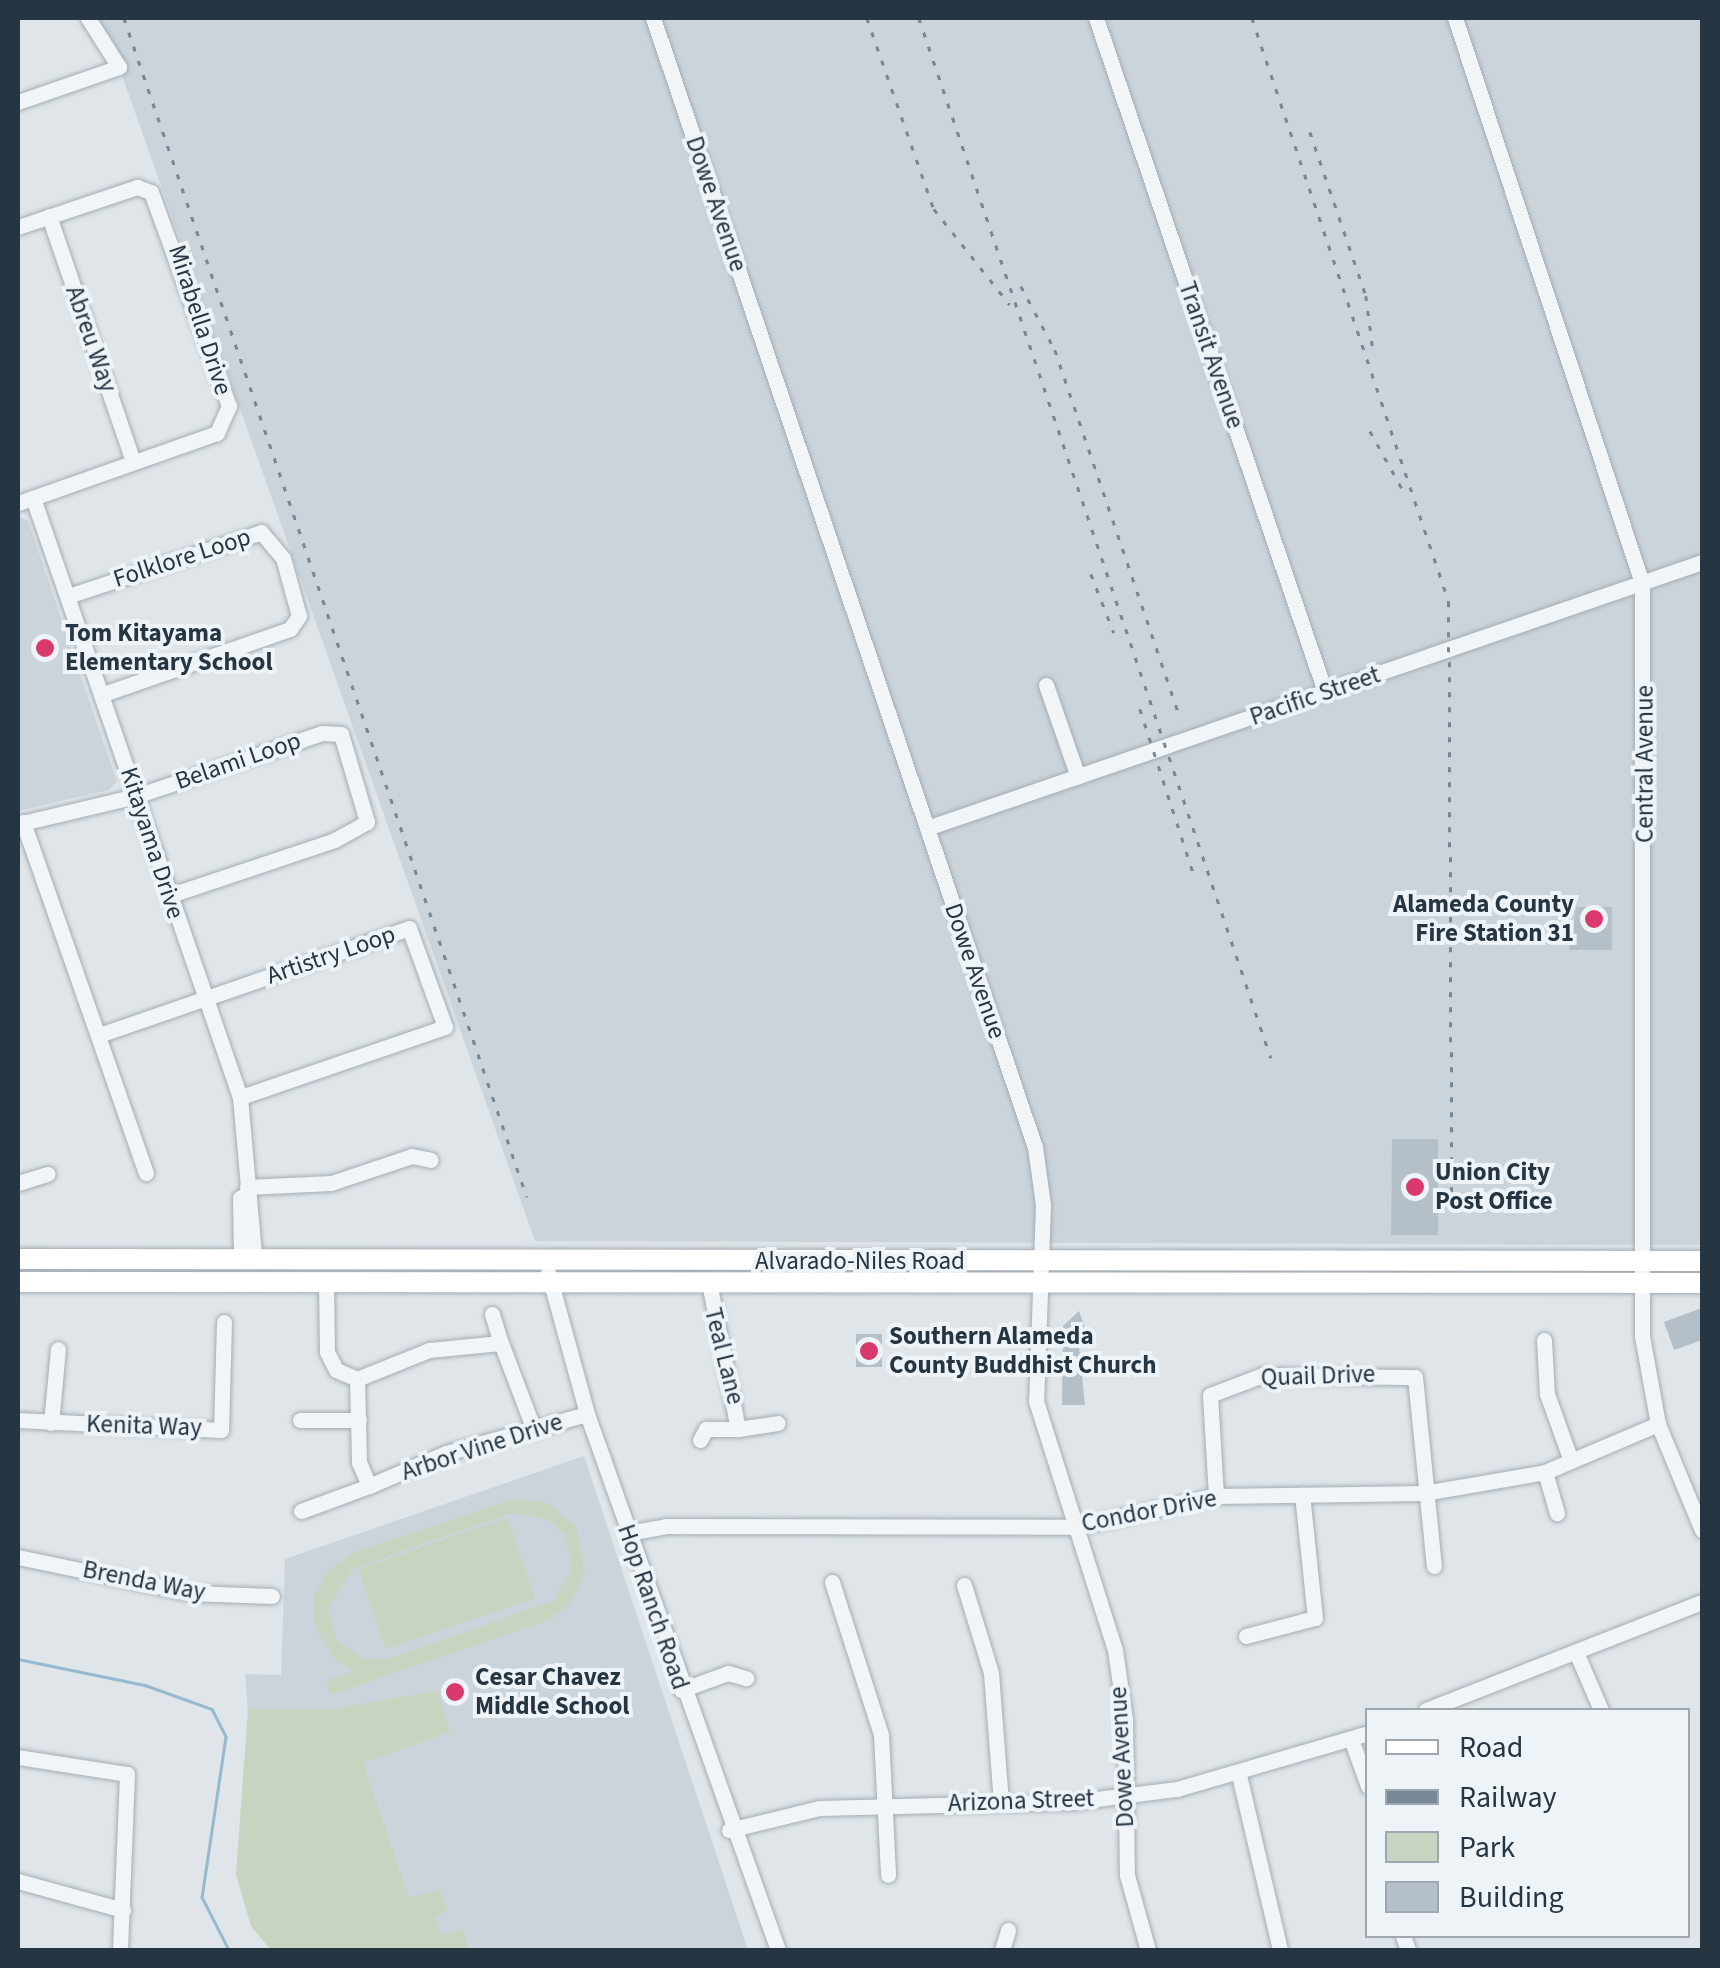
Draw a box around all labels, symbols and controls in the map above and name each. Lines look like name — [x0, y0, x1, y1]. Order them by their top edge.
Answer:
street label: Dowe Avenue — [679, 132, 753, 276]
street label: Mirabella Drive — [162, 241, 238, 399]
street label: Transit Avenue — [1172, 277, 1250, 433]
street label: Abreu Way — [59, 282, 123, 396]
street label: Folklore Loop — [109, 522, 255, 594]
place label: Tom Kitayama Elementary School — [65, 619, 273, 678]
marker: Tom Kitayama Elementary School — [34, 637, 56, 659]
street label: Pacific Street — [1246, 660, 1384, 732]
street label: Central Avenue — [1630, 685, 1660, 843]
street label: Belami Loop — [171, 726, 305, 796]
street label: Kitayama Drive — [113, 764, 191, 922]
place label: Alameda County Fire Station 31 — [1393, 890, 1574, 949]
street label: Dowe Avenue — [938, 899, 1012, 1043]
marker: Alameda County Fire Station 31 — [1583, 908, 1605, 930]
street label: Artistry Loop — [263, 919, 399, 991]
place label: Union City Post Office — [1435, 1158, 1553, 1217]
marker: Union City Post Office — [1404, 1176, 1426, 1198]
street label: Alvarado-Niles Road — [755, 1246, 965, 1276]
street label: Teal Lane — [698, 1305, 750, 1407]
place label: Southern Alameda County Buddhist Church — [889, 1322, 1157, 1381]
marker: Southern Alameda County Buddhist Church — [858, 1340, 880, 1362]
street label: Quail Drive — [1260, 1359, 1376, 1393]
street label: Arbor Vine Drive — [398, 1407, 566, 1487]
street label: Kenita Way — [86, 1409, 202, 1443]
street label: Condor Drive — [1079, 1483, 1219, 1539]
street label: Hop Ranch Road — [611, 1520, 695, 1694]
street label: Brenda Way — [80, 1554, 208, 1608]
place label: Cesar Chavez Middle School — [475, 1663, 629, 1722]
marker: Cesar Chavez Middle School — [444, 1681, 466, 1703]
street label: Dowe Avenue — [1103, 1686, 1141, 1828]
legend — [1365, 1708, 1690, 1938]
text: Road — [1459, 1726, 1523, 1769]
text: Railway — [1459, 1776, 1557, 1819]
street label: Arizona Street — [947, 1783, 1095, 1819]
text: Park — [1459, 1826, 1515, 1869]
text: Building — [1459, 1876, 1564, 1919]

